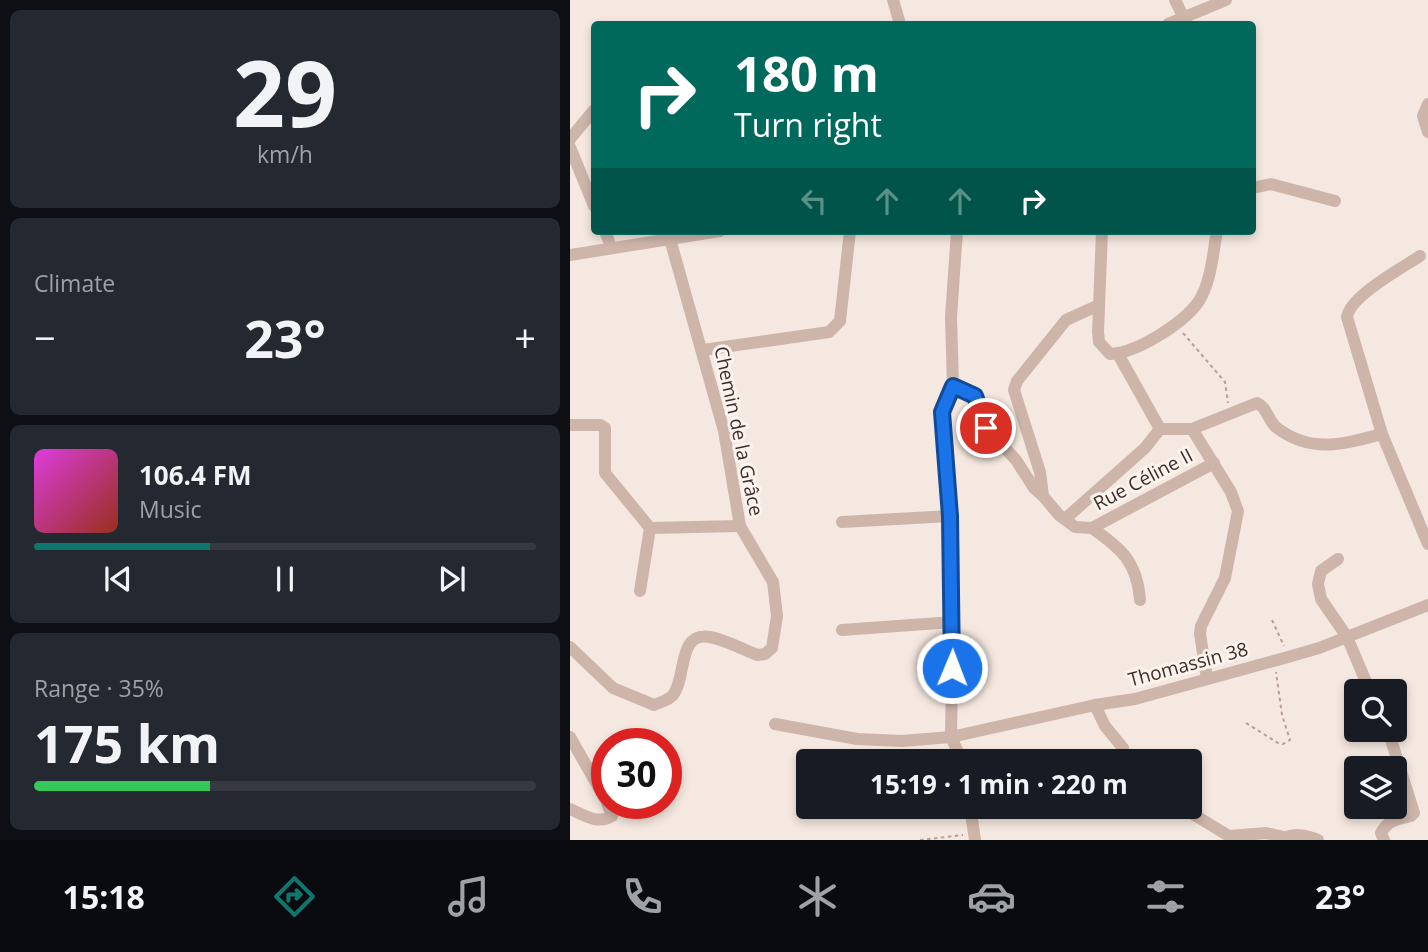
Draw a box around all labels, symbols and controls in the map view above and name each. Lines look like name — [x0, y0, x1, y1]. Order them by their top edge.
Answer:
text: 29 — [233, 30, 337, 154]
text: 180 m — [734, 40, 879, 106]
icon: right — [619, 49, 710, 140]
text: Turn right — [734, 103, 882, 146]
text: km/h — [257, 138, 313, 170]
icon: left — [795, 182, 833, 220]
icon: ahead — [868, 182, 906, 220]
icon: ahead — [941, 182, 979, 220]
icon: right — [1014, 182, 1052, 220]
text: Climate — [34, 267, 115, 299]
text: 23° — [244, 302, 326, 373]
text: − — [34, 311, 56, 363]
text: + — [514, 311, 536, 363]
street label: Chemin de la Grâce — [708, 344, 770, 518]
pin — [956, 398, 1016, 458]
icon: arrive — [967, 409, 1005, 447]
street label: Rue Céline II — [1089, 442, 1197, 516]
text: 106.4 FM — [139, 457, 251, 493]
text: Music — [139, 493, 202, 525]
icon: previous — [99, 560, 137, 598]
icon: pause — [266, 560, 304, 598]
icon: next — [433, 560, 471, 598]
position arrow — [915, 631, 989, 705]
street label: Thomassin 38 — [1125, 636, 1251, 692]
text: Range · 35% — [34, 672, 164, 704]
map controls — [1344, 679, 1407, 819]
button: search — [1344, 679, 1407, 742]
text: 175 km — [34, 707, 220, 778]
speed limit sign: 30 — [591, 728, 682, 819]
button: layers — [1344, 756, 1407, 819]
text: 15:19 · 1 min · 220 m — [870, 766, 1128, 802]
icon: directions — [270, 872, 319, 921]
icon: music — [444, 872, 493, 921]
icon: phone — [618, 872, 667, 921]
icon: climate — [793, 872, 842, 921]
icon: car — [967, 872, 1016, 921]
icon: filters — [1141, 872, 1190, 921]
text: 15:18 — [63, 875, 145, 918]
text: 23° — [1315, 875, 1365, 918]

